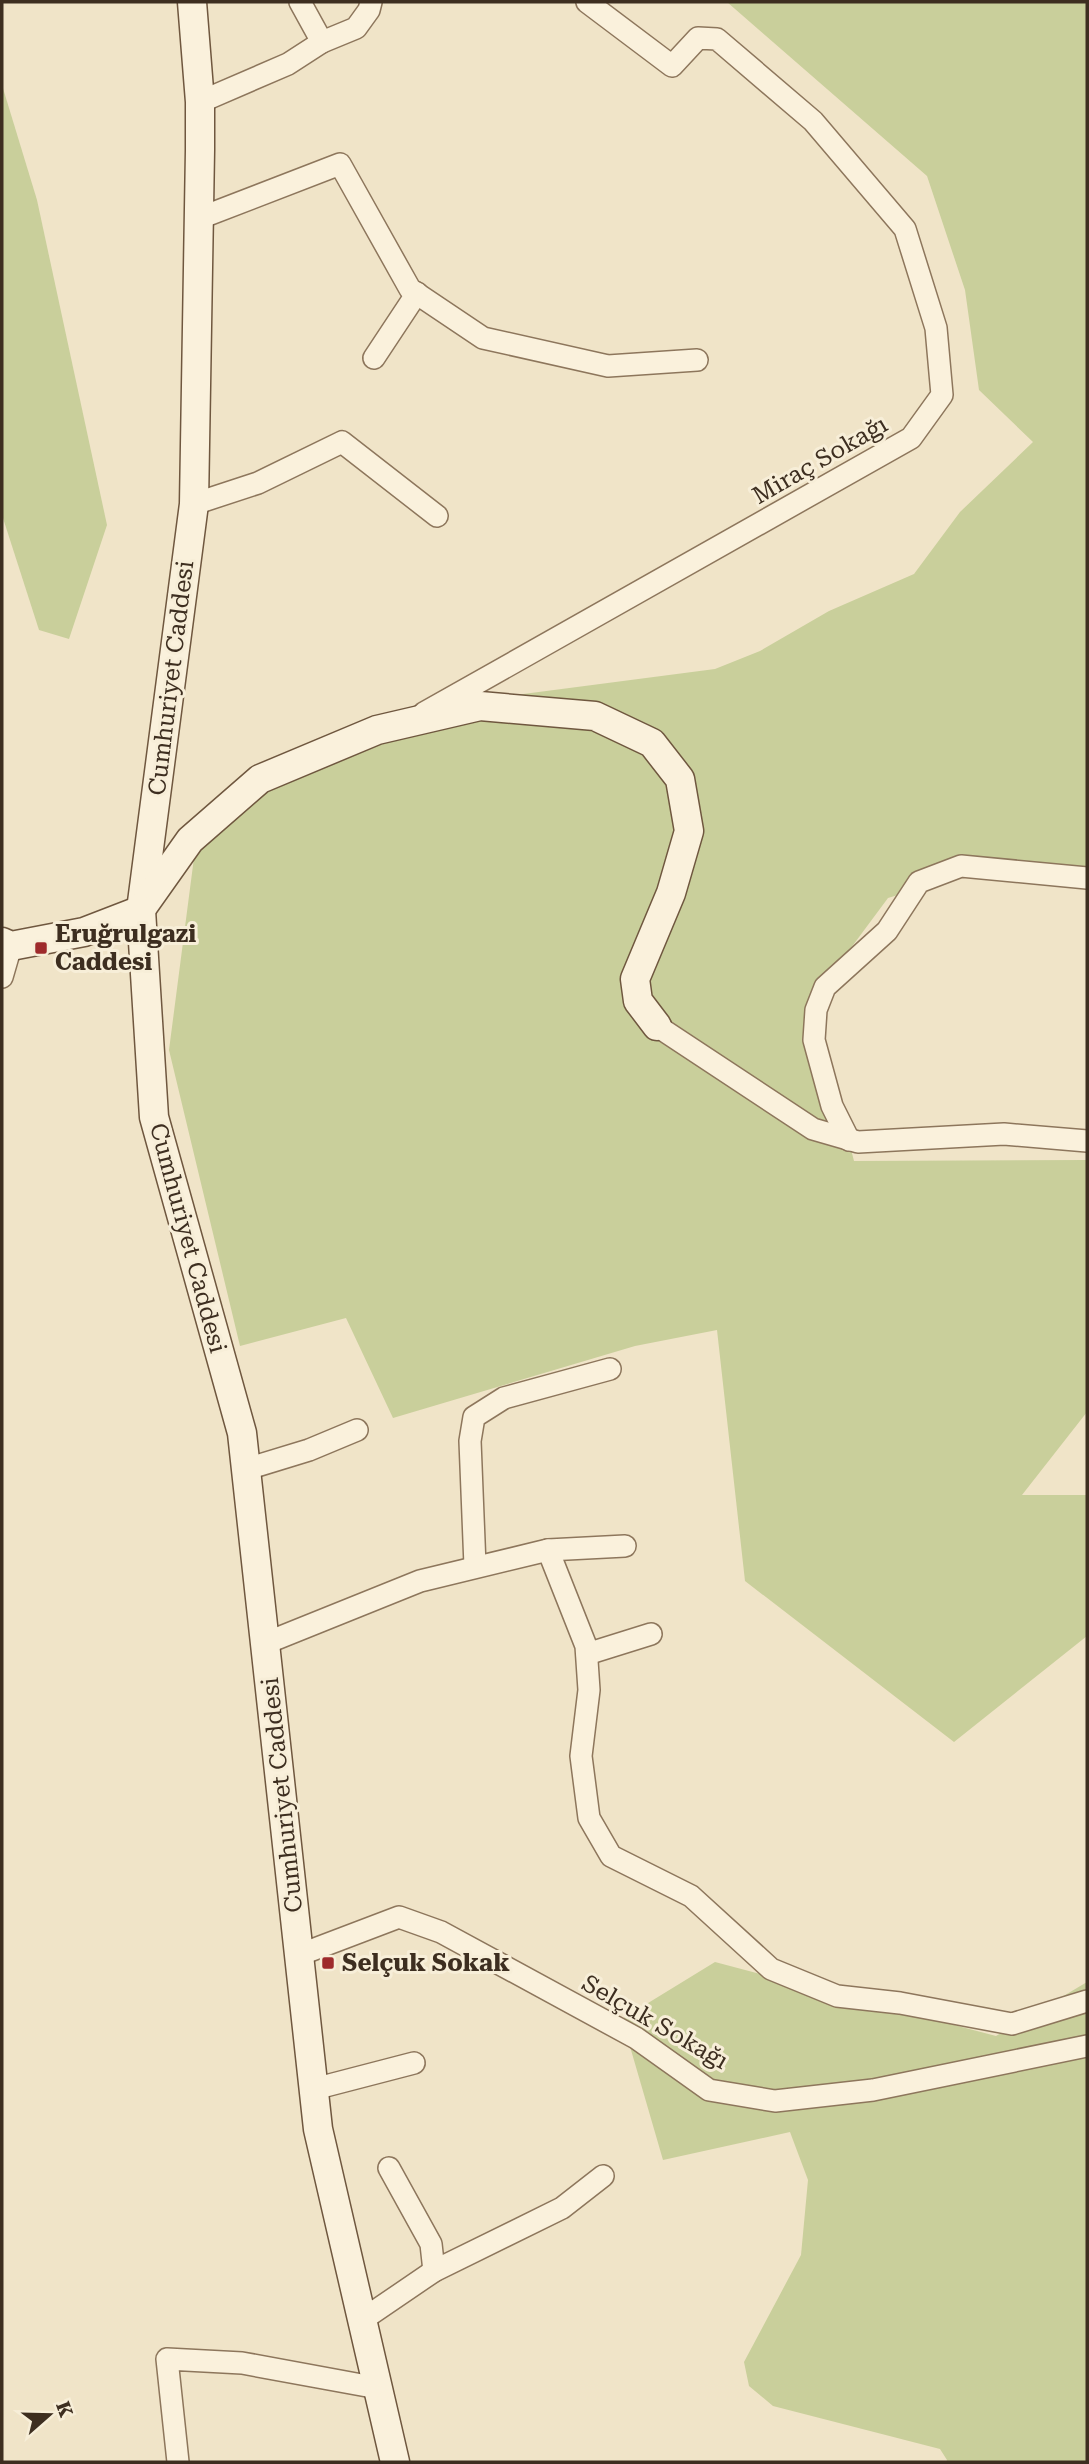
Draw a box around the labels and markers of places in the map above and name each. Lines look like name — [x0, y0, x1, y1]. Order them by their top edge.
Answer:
place label: Eruğrulgazi Caddesi — [55, 920, 196, 976]
marker: Eruğrulgazi Caddesi — [33, 940, 49, 956]
place label: Selçuk Sokak — [342, 1949, 510, 1977]
marker: Selçuk Sokak — [320, 1955, 336, 1971]

